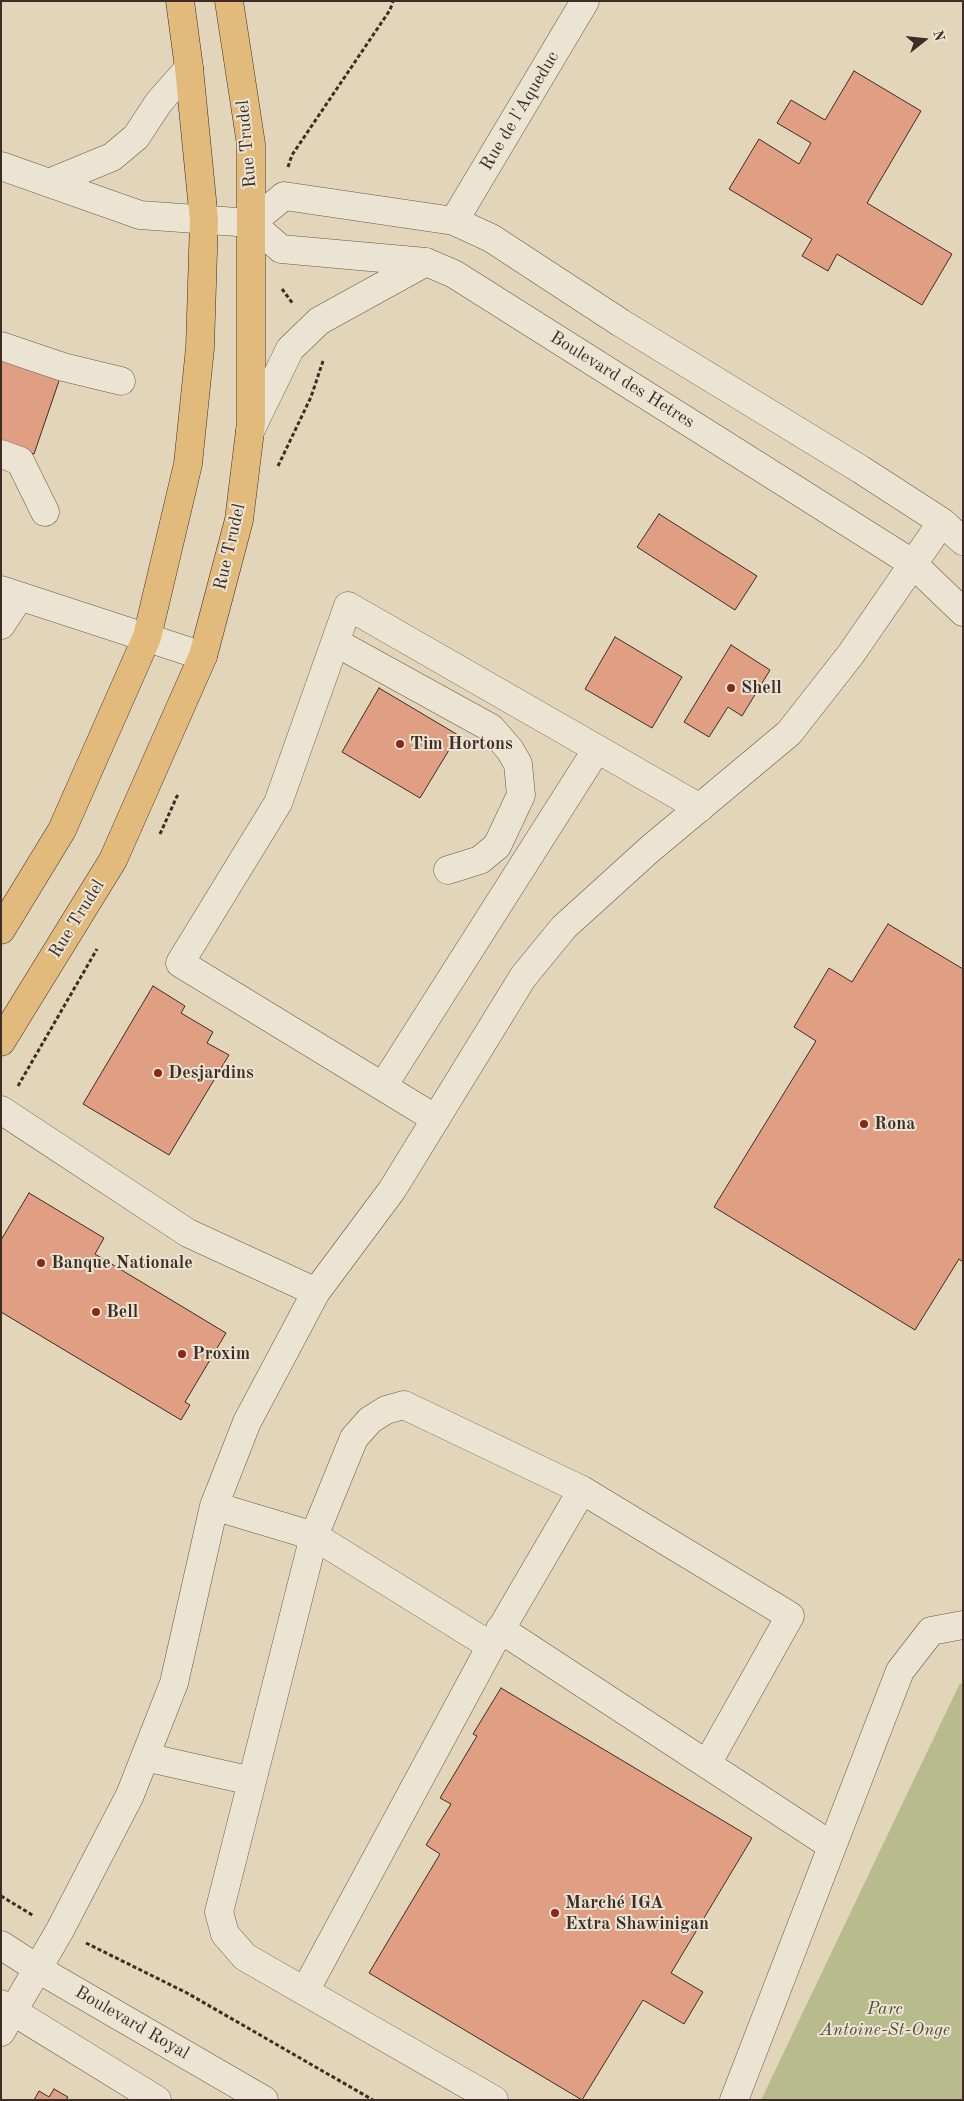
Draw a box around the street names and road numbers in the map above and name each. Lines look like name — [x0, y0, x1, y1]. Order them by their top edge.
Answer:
street label: Rue de l'Aqueduc — [476, 47, 564, 175]
street label: Rue Trudel — [232, 99, 262, 189]
street label: Boulevard des Hetres — [546, 327, 698, 433]
street label: Rue Trudel — [210, 502, 250, 592]
street label: Rue Trudel — [44, 876, 110, 962]
street label: Boulevard Royal — [71, 1982, 193, 2064]

